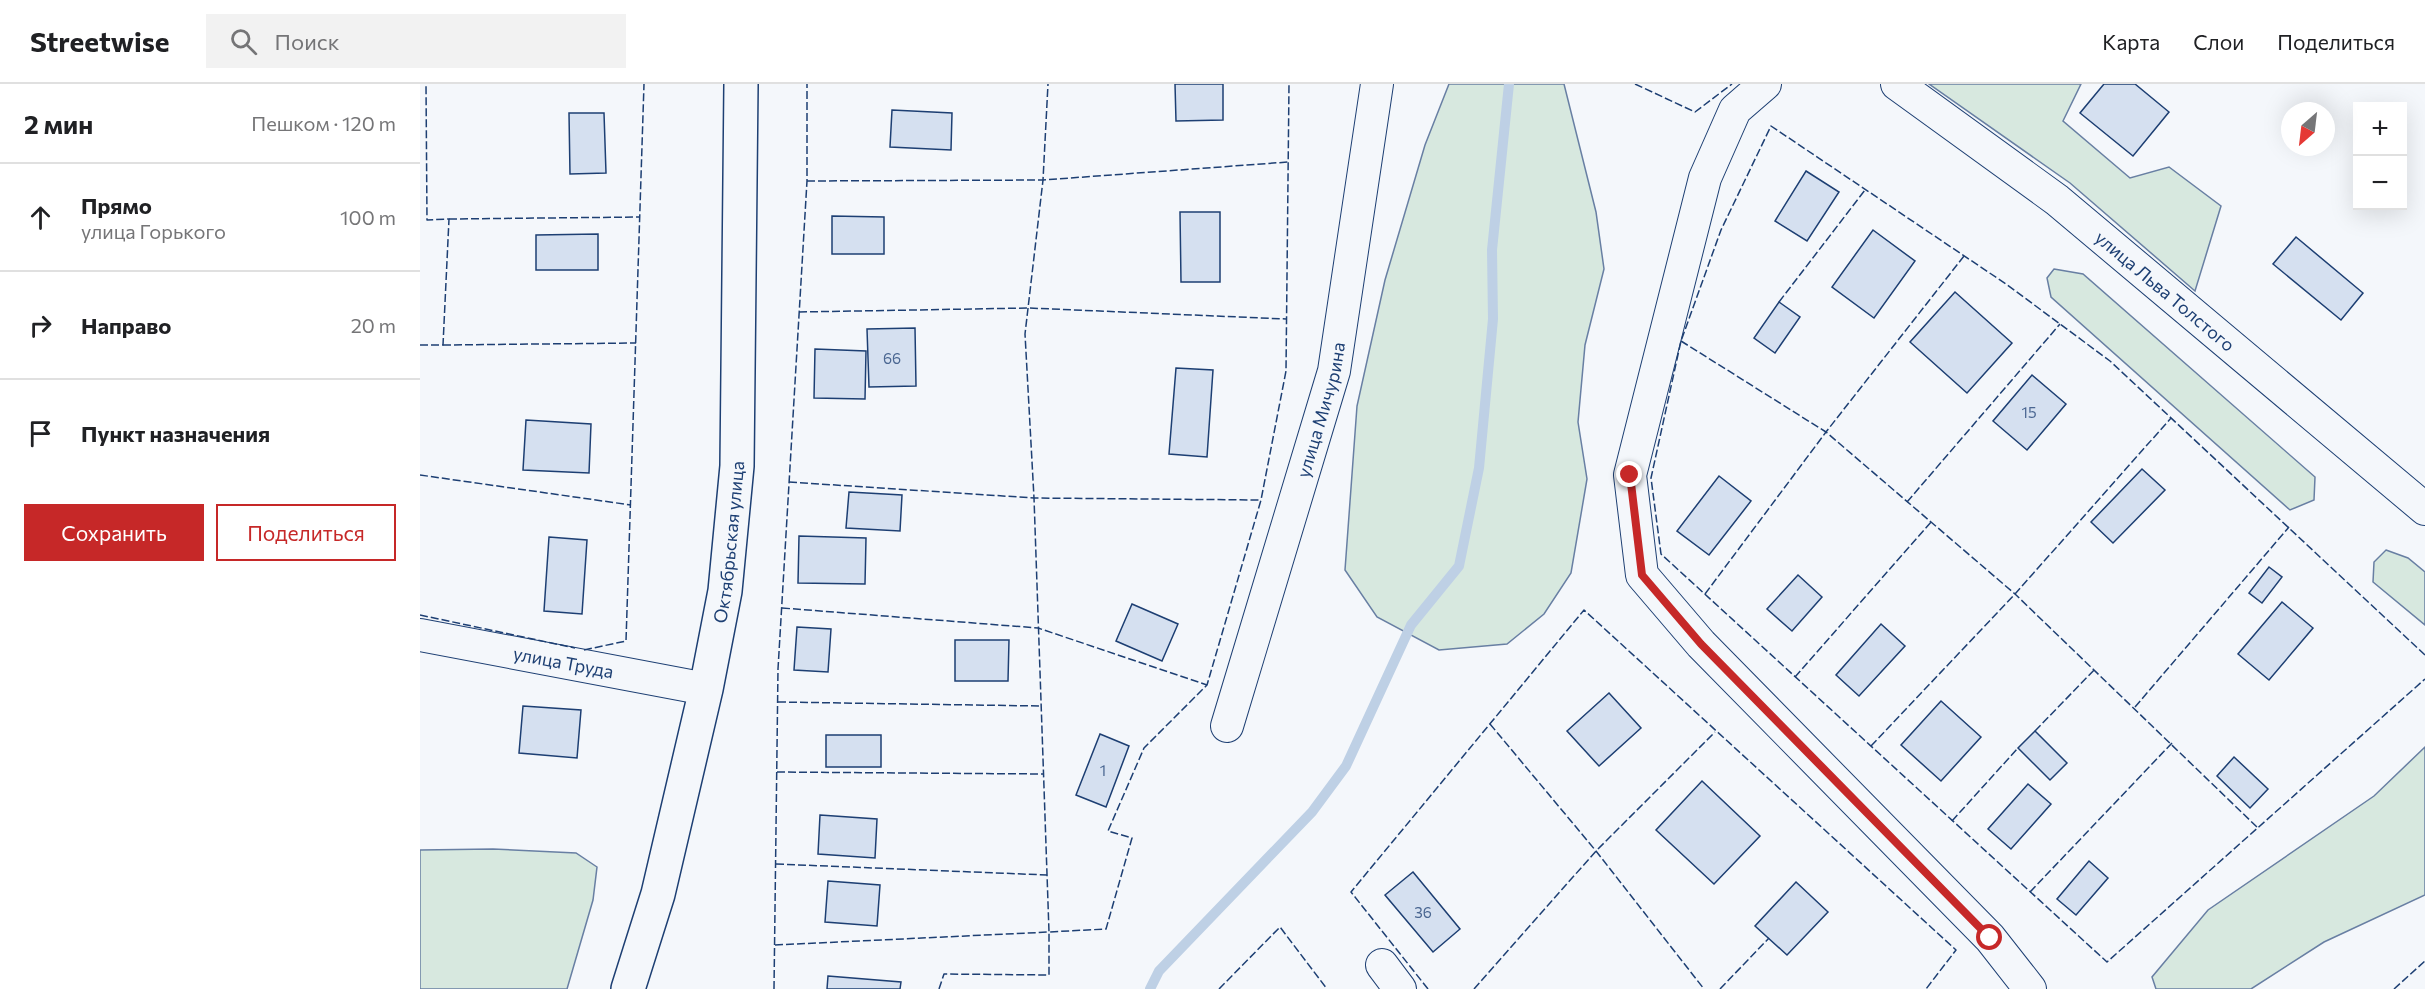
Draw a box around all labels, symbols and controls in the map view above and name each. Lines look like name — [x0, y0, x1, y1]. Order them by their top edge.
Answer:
search box — [206, 14, 626, 68]
text: Streetwise — [30, 24, 170, 58]
icon: search — [227, 25, 260, 58]
text: Поиск — [275, 28, 339, 55]
text: Карта — [2102, 29, 2160, 54]
text: Слои — [2193, 29, 2244, 54]
text: Поделиться — [2277, 29, 2395, 54]
north arrow — [2281, 102, 2335, 156]
map controls — [2353, 102, 2407, 210]
button: + — [2353, 102, 2407, 156]
text: 2 мин — [24, 108, 93, 139]
text: Пешком · 120 m — [251, 111, 396, 135]
button: − — [2353, 156, 2407, 210]
text: Прямо — [81, 192, 152, 219]
icon: ahead — [24, 201, 57, 234]
text: 100 m — [340, 205, 396, 229]
text: улица Горького — [81, 219, 226, 243]
street label: улица Льва Толстого — [2091, 226, 2240, 356]
icon: right — [24, 309, 57, 342]
text: Направо — [81, 312, 171, 339]
text: 20 m — [351, 313, 396, 337]
street label: улица Мичурина — [1292, 341, 1349, 480]
house number: 66 — [883, 349, 901, 367]
house number: 15 — [2021, 403, 2037, 421]
icon: arrive — [24, 417, 57, 450]
text: Пункт назначения — [81, 420, 270, 447]
street label: Октябрьская улица — [708, 461, 748, 625]
route end — [1616, 461, 1642, 487]
button: Сохранить — [24, 504, 204, 561]
button: Поделиться — [216, 504, 396, 561]
street label: улица Труда — [511, 642, 615, 682]
house number: 1 — [1100, 761, 1106, 779]
house number: 36 — [1414, 903, 1432, 921]
route start — [1976, 924, 2002, 950]

